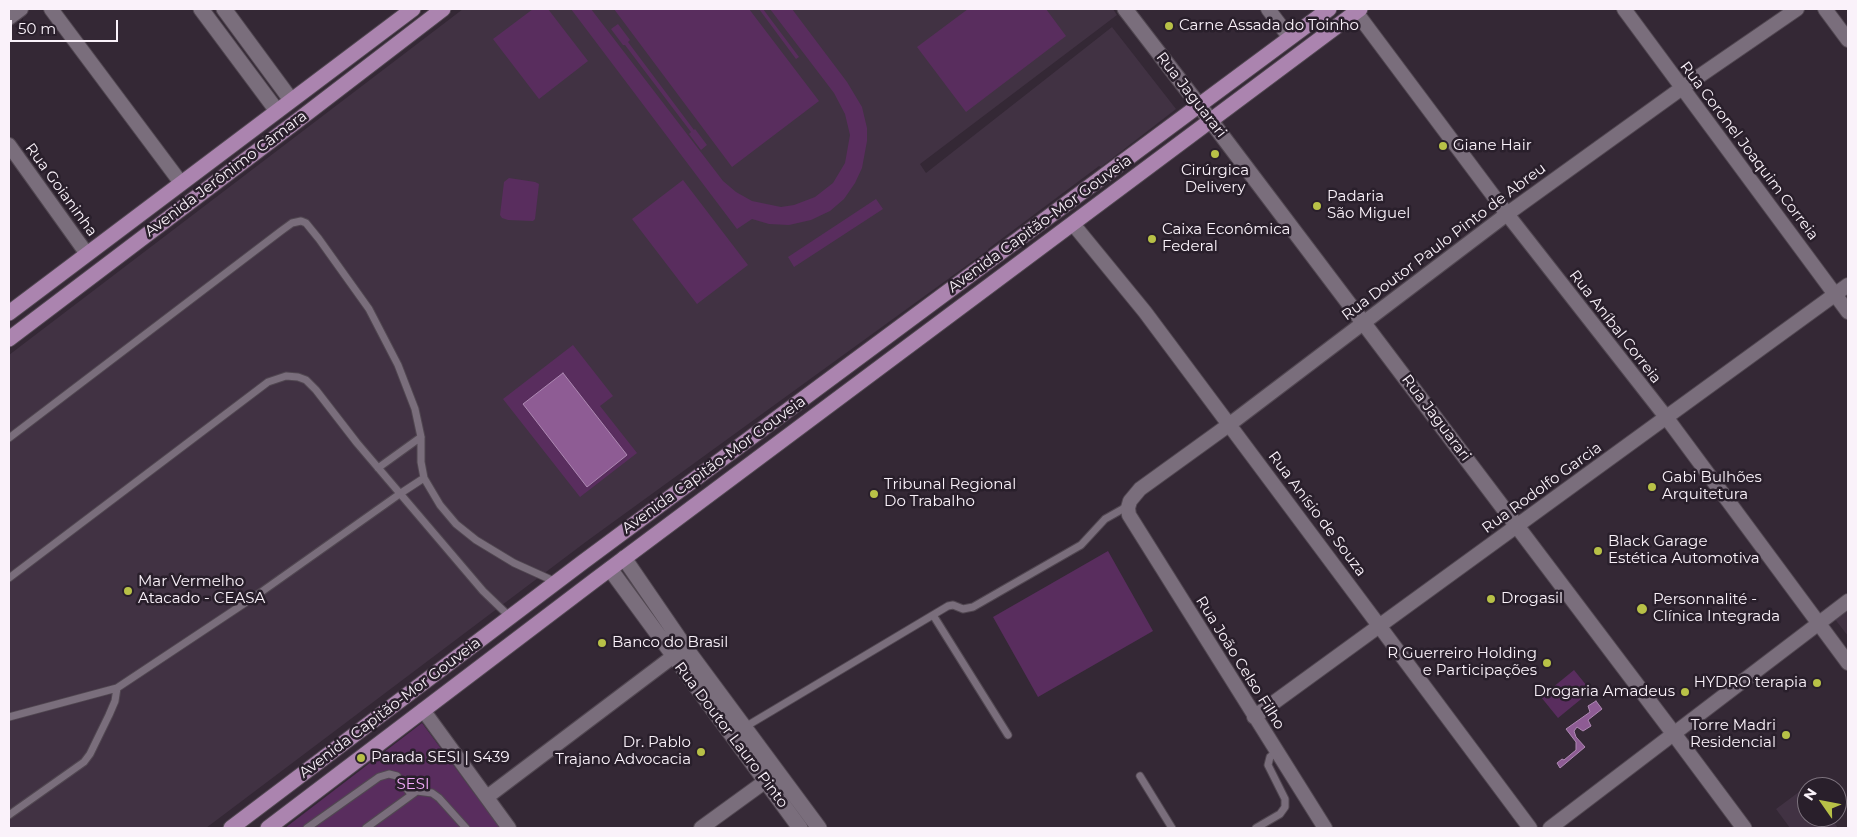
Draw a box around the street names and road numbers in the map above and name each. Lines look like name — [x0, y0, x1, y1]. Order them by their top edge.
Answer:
street label: Rua Jaguarari — [1152, 49, 1230, 141]
street label: Rua Coronel Joaquim Correia — [1676, 58, 1822, 244]
street label: Avenida Jerônimo Câmara — [141, 107, 311, 241]
street label: Rua Goianinha — [21, 140, 101, 240]
street label: Avenida Capitão-Mor Gouveia — [945, 151, 1135, 297]
street label: Rua Doutor Paulo Pinto de Abreu — [1338, 159, 1550, 325]
street label: Rua Aníbal Correia — [1565, 267, 1665, 387]
street label: Rua Jaguarari — [1398, 371, 1474, 465]
street label: Avenida Capitão-Mor Gouveia — [619, 392, 809, 538]
street label: Rua Rodolfo Garcia — [1479, 439, 1605, 537]
street label: Rua Anísio de Souza — [1264, 448, 1370, 580]
street label: Rua João Celso Filho — [1192, 593, 1288, 733]
street label: Avenida Capitão-Mor Gouveia — [296, 634, 484, 782]
street label: Rua Doutor Lauro Pinto — [670, 659, 792, 811]

